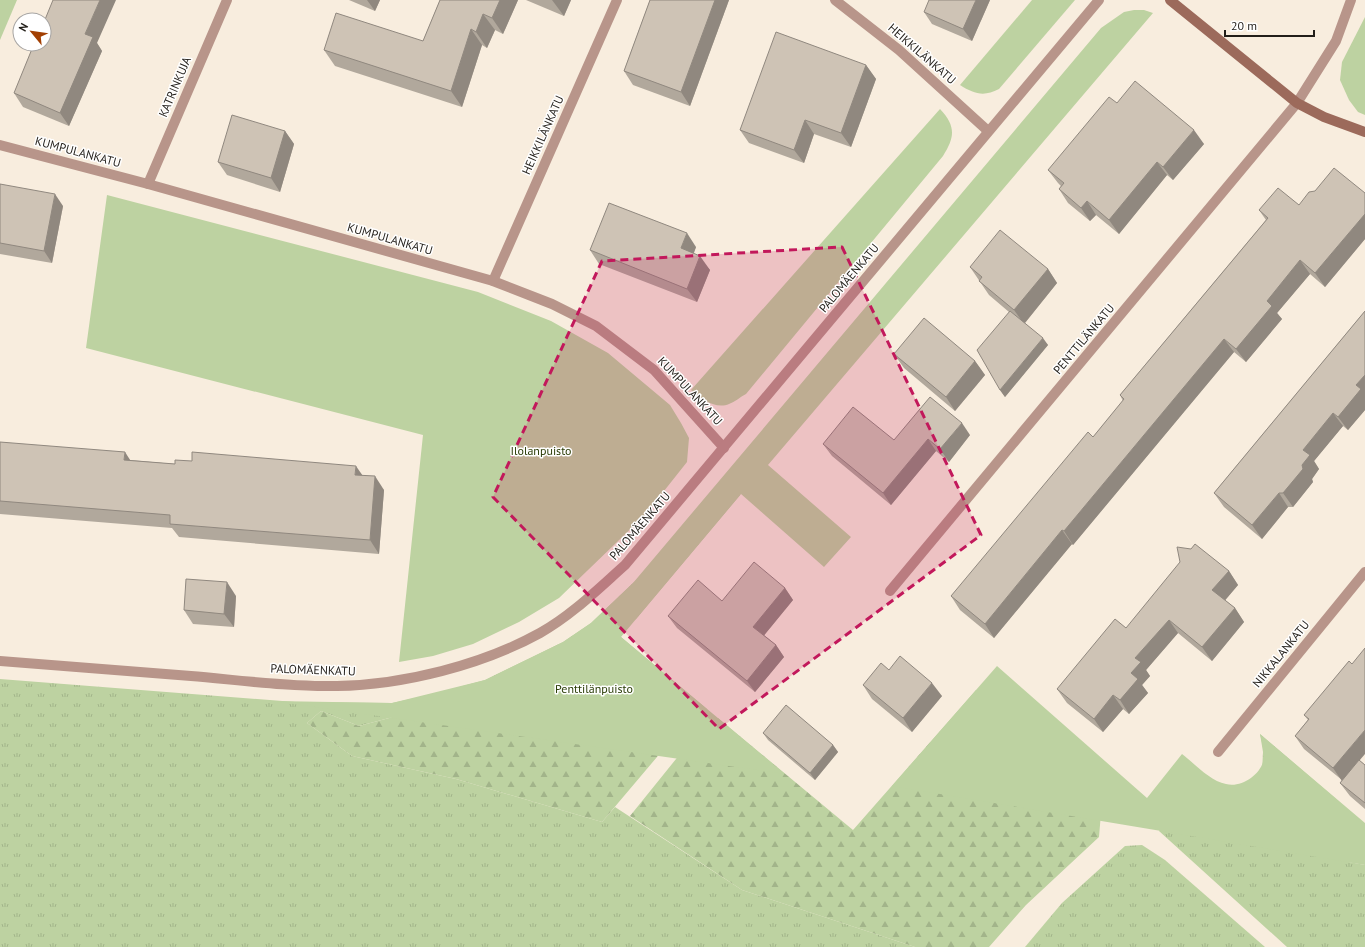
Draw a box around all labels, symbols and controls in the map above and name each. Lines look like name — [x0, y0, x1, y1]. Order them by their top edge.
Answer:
north arrow — [12, 12, 52, 52]
scale bar — [1225, 12, 1314, 38]
text: 20 m — [1231, 18, 1257, 33]
street label: HEIKKILÄNKATU — [885, 20, 959, 87]
text: N — [15, 21, 31, 34]
street label: KATRINKUJA — [155, 54, 194, 119]
street label: HEIKKILÄNKATU — [518, 93, 567, 177]
street label: KUMPULANKATU — [34, 133, 123, 170]
street label: KUMPULANKATU — [346, 219, 435, 258]
street label: PALOMÄENKATU — [815, 240, 882, 315]
street label: PENTTILÄNKATU — [1050, 300, 1117, 377]
street label: KUMPULANKATU — [655, 353, 726, 428]
park label: Ilolanpuisto — [510, 443, 572, 458]
street label: PALOMÄENKATU — [606, 489, 673, 563]
street label: NIKKALANKATU — [1249, 617, 1312, 690]
street label: PALOMÄENKATU — [270, 661, 356, 678]
park label: Penttilänpuisto — [555, 681, 633, 696]

